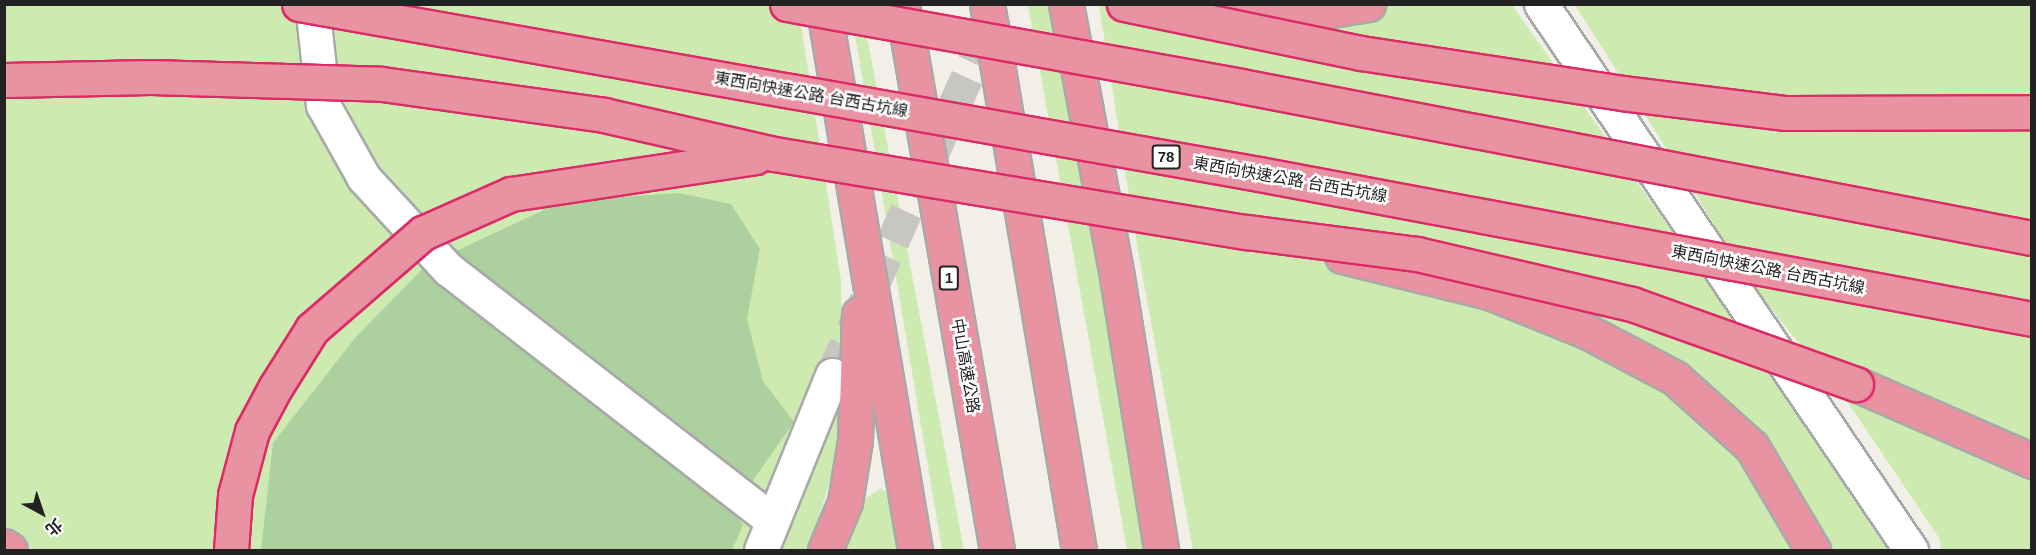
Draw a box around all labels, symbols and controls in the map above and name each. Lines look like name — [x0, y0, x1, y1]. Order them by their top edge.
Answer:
street label: 東西向快速公路 台西古坑線 — [713, 68, 909, 122]
road number: 78 — [1151, 145, 1181, 169]
street label: 東西向快速公路 台西古坑線 — [1192, 153, 1388, 207]
street label: 東西向快速公路 台西古坑線 — [1670, 242, 1866, 298]
road number: 1 — [938, 266, 960, 290]
street label: 中山高速公路 — [947, 317, 983, 415]
north arrow — [12, 483, 72, 543]
text: 北 — [42, 516, 65, 539]

